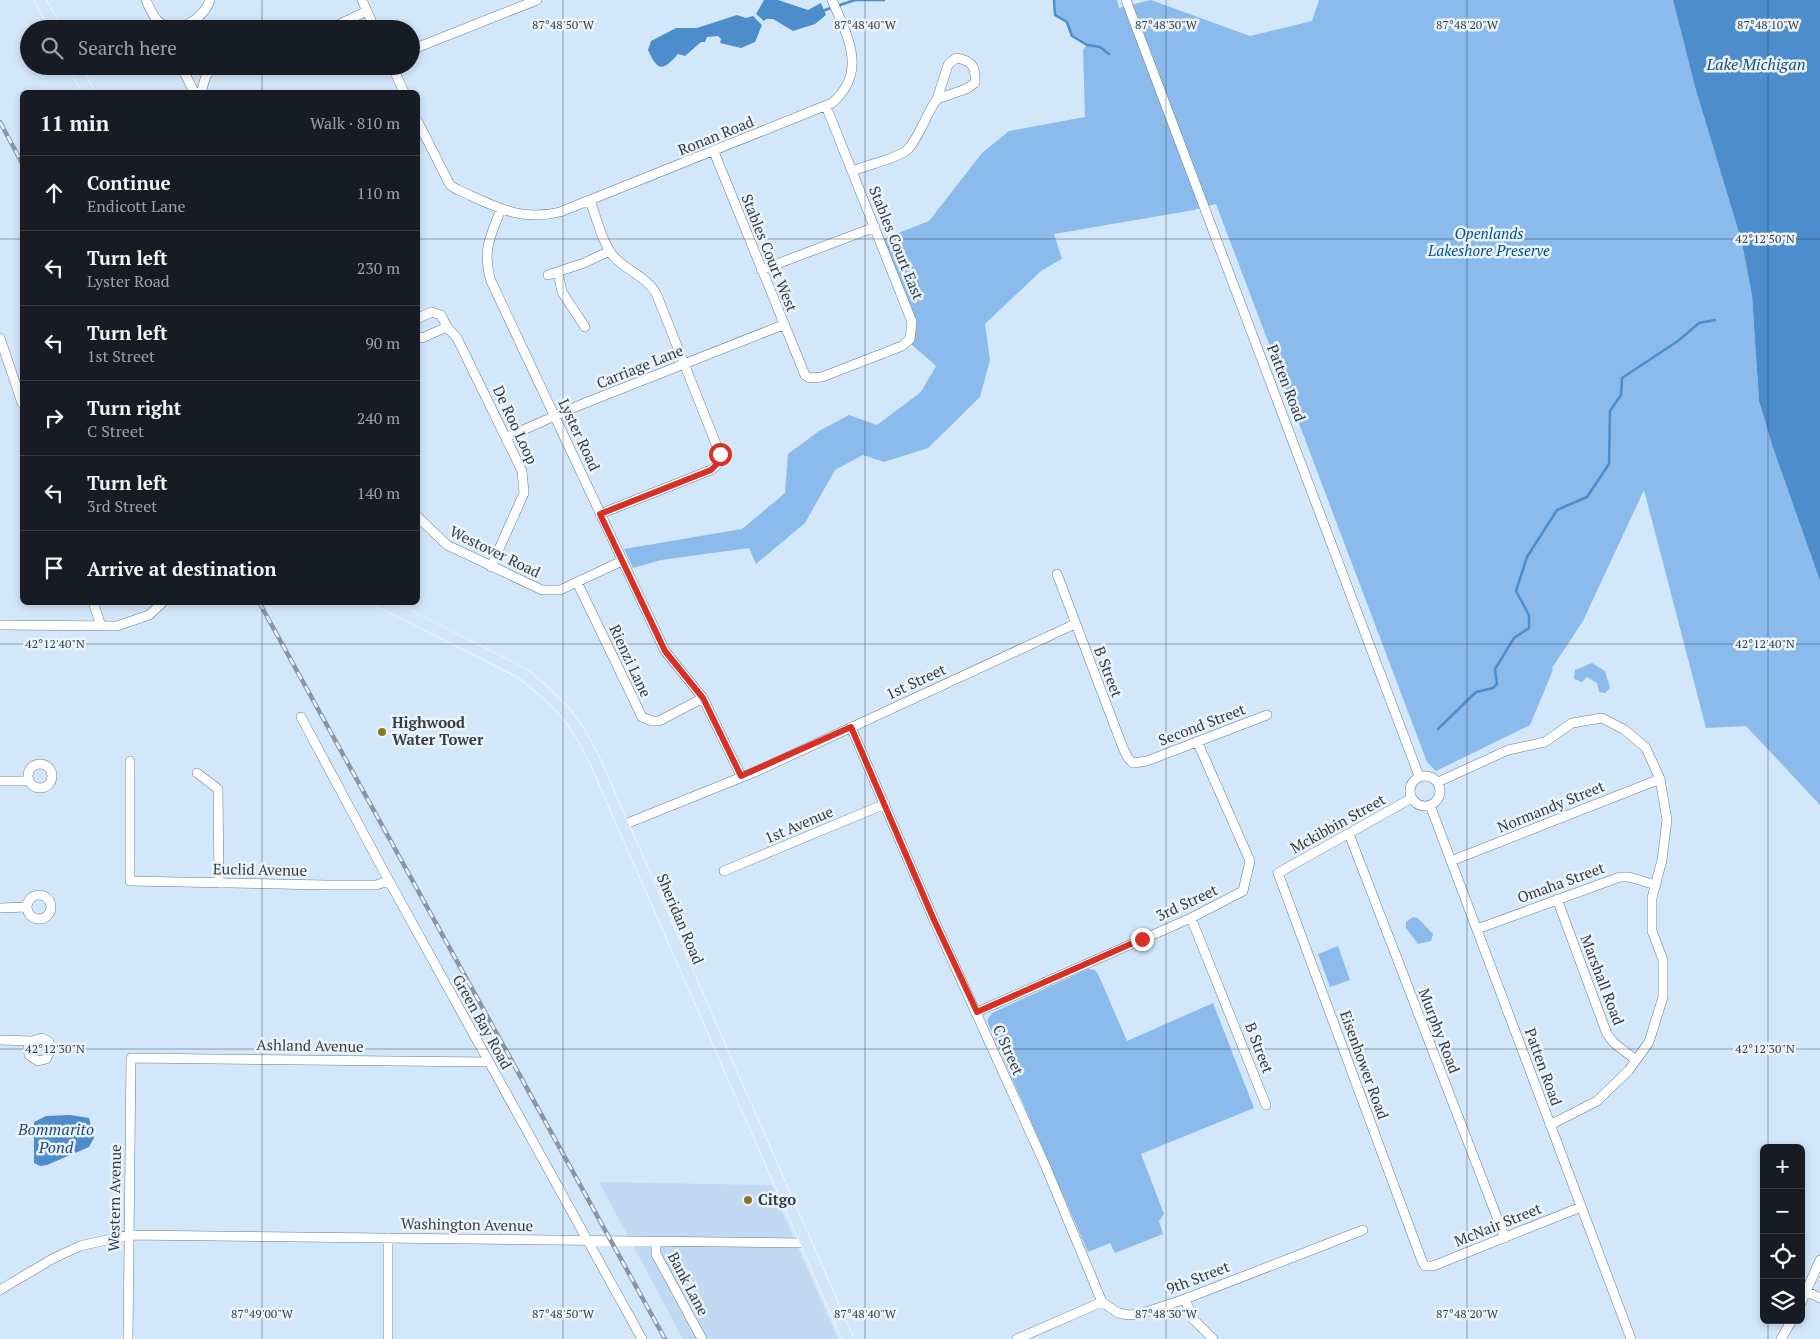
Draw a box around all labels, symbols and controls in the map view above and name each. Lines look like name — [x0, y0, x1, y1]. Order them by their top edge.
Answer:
text: 87°48'50"W — [532, 17, 595, 32]
text: 87°48'40"W — [834, 17, 897, 32]
text: 87°48'30"W — [1135, 17, 1198, 32]
text: 87°48'20"W — [1436, 17, 1499, 32]
text: 87°48'10"W — [1737, 17, 1800, 32]
search box — [20, 20, 420, 75]
icon: search — [38, 34, 66, 62]
text: Search here — [78, 35, 177, 60]
water label: Lake Michigan — [1705, 53, 1806, 75]
text: 11 min — [40, 109, 109, 137]
street label: Ronan Road — [675, 111, 756, 159]
text: Walk · 810 m — [310, 112, 400, 134]
text: Continue — [87, 170, 171, 195]
icon: ahead — [40, 179, 68, 207]
text: 110 m — [357, 182, 400, 204]
street label: Stables Court East — [865, 183, 929, 303]
street label: Stables Court West — [737, 191, 803, 315]
text: Endicott Lane — [87, 195, 186, 217]
park label: Openlands Lakeshore Preserve — [1427, 223, 1550, 260]
text: 42°12'50"N — [1735, 231, 1795, 246]
text: Turn left — [87, 245, 168, 270]
icon: left — [40, 254, 68, 282]
text: 230 m — [357, 257, 400, 279]
text: Lyster Road — [87, 270, 170, 292]
text: Turn left — [87, 320, 168, 345]
icon: left — [40, 329, 68, 357]
text: 90 m — [365, 332, 400, 354]
street label: Carriage Lane — [593, 340, 686, 393]
street label: Patten Road — [1263, 341, 1311, 424]
text: 1st Street — [87, 345, 155, 367]
street label: De Roo Loop — [489, 382, 543, 467]
text: Turn right — [87, 395, 181, 420]
street label: Lyster Road — [554, 395, 605, 474]
icon: right — [40, 404, 68, 432]
text: 240 m — [357, 407, 400, 429]
text: C Street — [87, 420, 144, 442]
route start — [709, 443, 732, 466]
text: Turn left — [87, 470, 168, 495]
icon: left — [40, 479, 68, 507]
text: 140 m — [357, 482, 400, 504]
text: 3rd Street — [87, 495, 157, 517]
street label: Westover Road — [447, 521, 544, 582]
icon: arrive — [40, 554, 68, 582]
text: Arrive at destination — [87, 556, 276, 581]
street label: Rienzi Lane — [605, 621, 657, 700]
text: 42°12'40"N — [25, 636, 85, 651]
text: 42°12'40"N — [1735, 636, 1795, 651]
street label: B Street — [1090, 643, 1128, 700]
street label: 1st Street — [882, 658, 949, 704]
street label: Second Street — [1155, 698, 1248, 750]
place label: Highwood Water Tower — [392, 712, 484, 749]
marker: Highwood Water Tower — [376, 726, 388, 738]
street label: Normandy Street — [1494, 775, 1608, 837]
street label: Mckibbin Street — [1286, 789, 1389, 857]
street label: 1st Avenue — [761, 801, 836, 847]
street label: Omaha Street — [1514, 857, 1608, 907]
street label: Euclid Avenue — [213, 858, 307, 880]
street label: Sheridan Road — [653, 870, 709, 967]
street label: 3rd Street — [1153, 879, 1221, 925]
route end — [1131, 928, 1154, 951]
street label: Marshall Road — [1577, 932, 1629, 1028]
street label: Green Bay Road — [449, 971, 517, 1072]
street label: Murphy Road — [1415, 985, 1465, 1076]
street label: Eisenhower Road — [1336, 1008, 1394, 1122]
street label: B Street — [1241, 1019, 1279, 1076]
street label: C Street — [989, 1021, 1029, 1078]
street label: Patten Road — [1521, 1025, 1567, 1108]
street label: Ashland Avenue — [256, 1034, 364, 1056]
text: 42°12'30"N — [25, 1041, 85, 1056]
text: 42°12'30"N — [1735, 1041, 1795, 1056]
water label: Bommarito Pond — [17, 1118, 94, 1158]
street label: Western Avenue — [103, 1144, 125, 1252]
map controls — [1760, 1144, 1805, 1324]
button: + — [1760, 1144, 1805, 1189]
place label: Citgo — [758, 1189, 796, 1209]
button: − — [1760, 1189, 1805, 1234]
marker: Citgo — [742, 1194, 754, 1206]
street label: McNair Street — [1451, 1197, 1545, 1251]
street label: Washington Avenue — [401, 1213, 533, 1235]
button: locate — [1760, 1234, 1805, 1279]
street label: Bank Lane — [664, 1248, 714, 1319]
street label: 9th Street — [1163, 1256, 1232, 1298]
button: layers — [1760, 1279, 1805, 1324]
text: 87°49'00"W — [231, 1306, 294, 1321]
text: 87°48'50"W — [532, 1306, 595, 1321]
text: 87°48'40"W — [834, 1306, 897, 1321]
text: 87°48'30"W — [1135, 1306, 1198, 1321]
text: 87°48'20"W — [1436, 1306, 1499, 1321]

